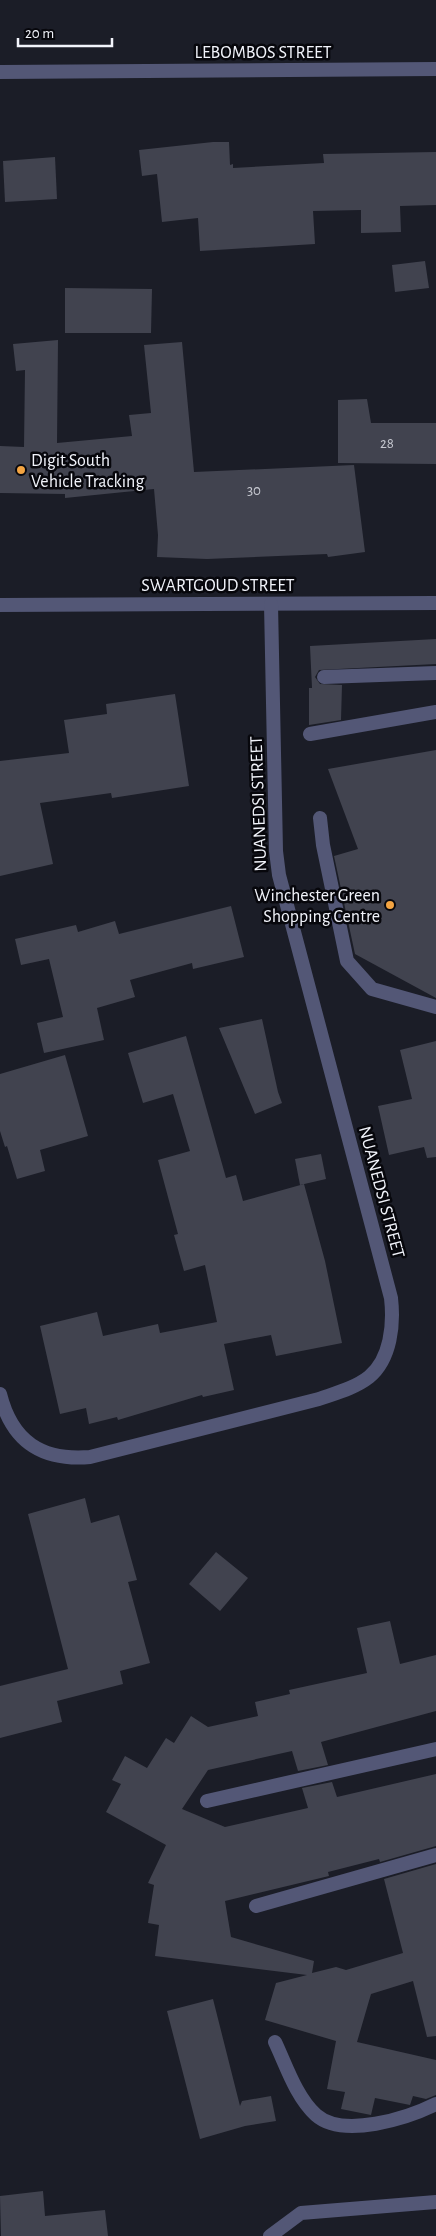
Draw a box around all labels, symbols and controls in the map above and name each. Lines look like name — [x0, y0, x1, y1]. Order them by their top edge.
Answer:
scale bar — [18, 15, 111, 47]
text: 20 m — [25, 26, 54, 41]
street label: LEBOMBOS STREET — [194, 44, 332, 62]
house number: 28 — [380, 436, 394, 451]
place label: Digit South Vehicle Tracking — [31, 452, 144, 491]
marker: Digit South Vehicle Tracking — [15, 464, 27, 476]
house number: 30 — [247, 483, 261, 498]
street label: SWARTGOUD STREET — [141, 577, 295, 595]
street label: NUANEDSI STREET — [248, 736, 270, 872]
place label: Winchester Green Shopping Centre — [254, 887, 380, 926]
marker: Winchester Green Shopping Centre — [384, 899, 396, 911]
street label: NUANEDSI STREET — [355, 1124, 407, 1260]

